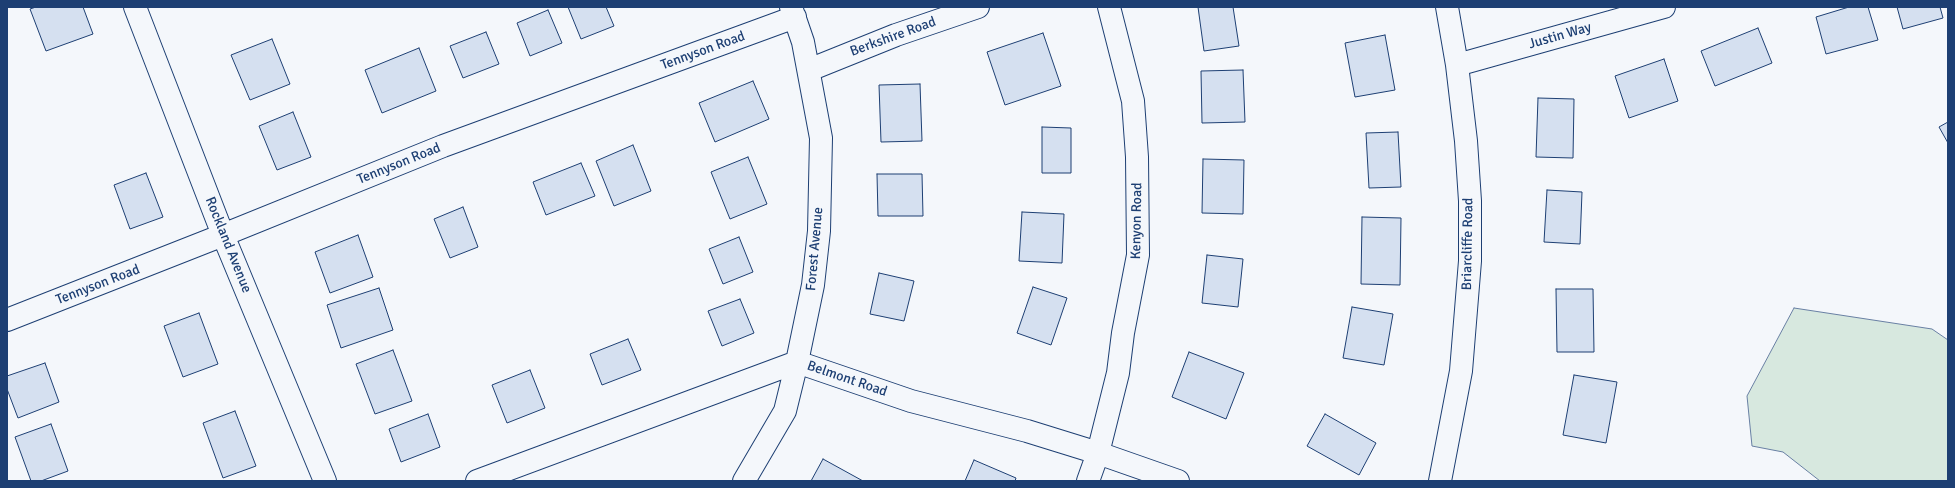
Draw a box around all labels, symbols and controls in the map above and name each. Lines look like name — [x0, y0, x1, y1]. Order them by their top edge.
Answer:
street label: Berkshire Road — [848, 14, 938, 60]
street label: Justin Way — [1527, 19, 1593, 53]
street label: Tennyson Road — [659, 28, 747, 74]
street label: Tennyson Road — [355, 140, 443, 188]
street label: Kenyon Road — [1128, 182, 1146, 260]
street label: Rockland Avenue — [201, 195, 255, 295]
street label: Briarcliffe Road — [1459, 198, 1477, 290]
street label: Forest Avenue — [803, 206, 827, 292]
street label: Tennyson Road — [54, 261, 142, 309]
street label: Belmont Road — [805, 357, 889, 401]

